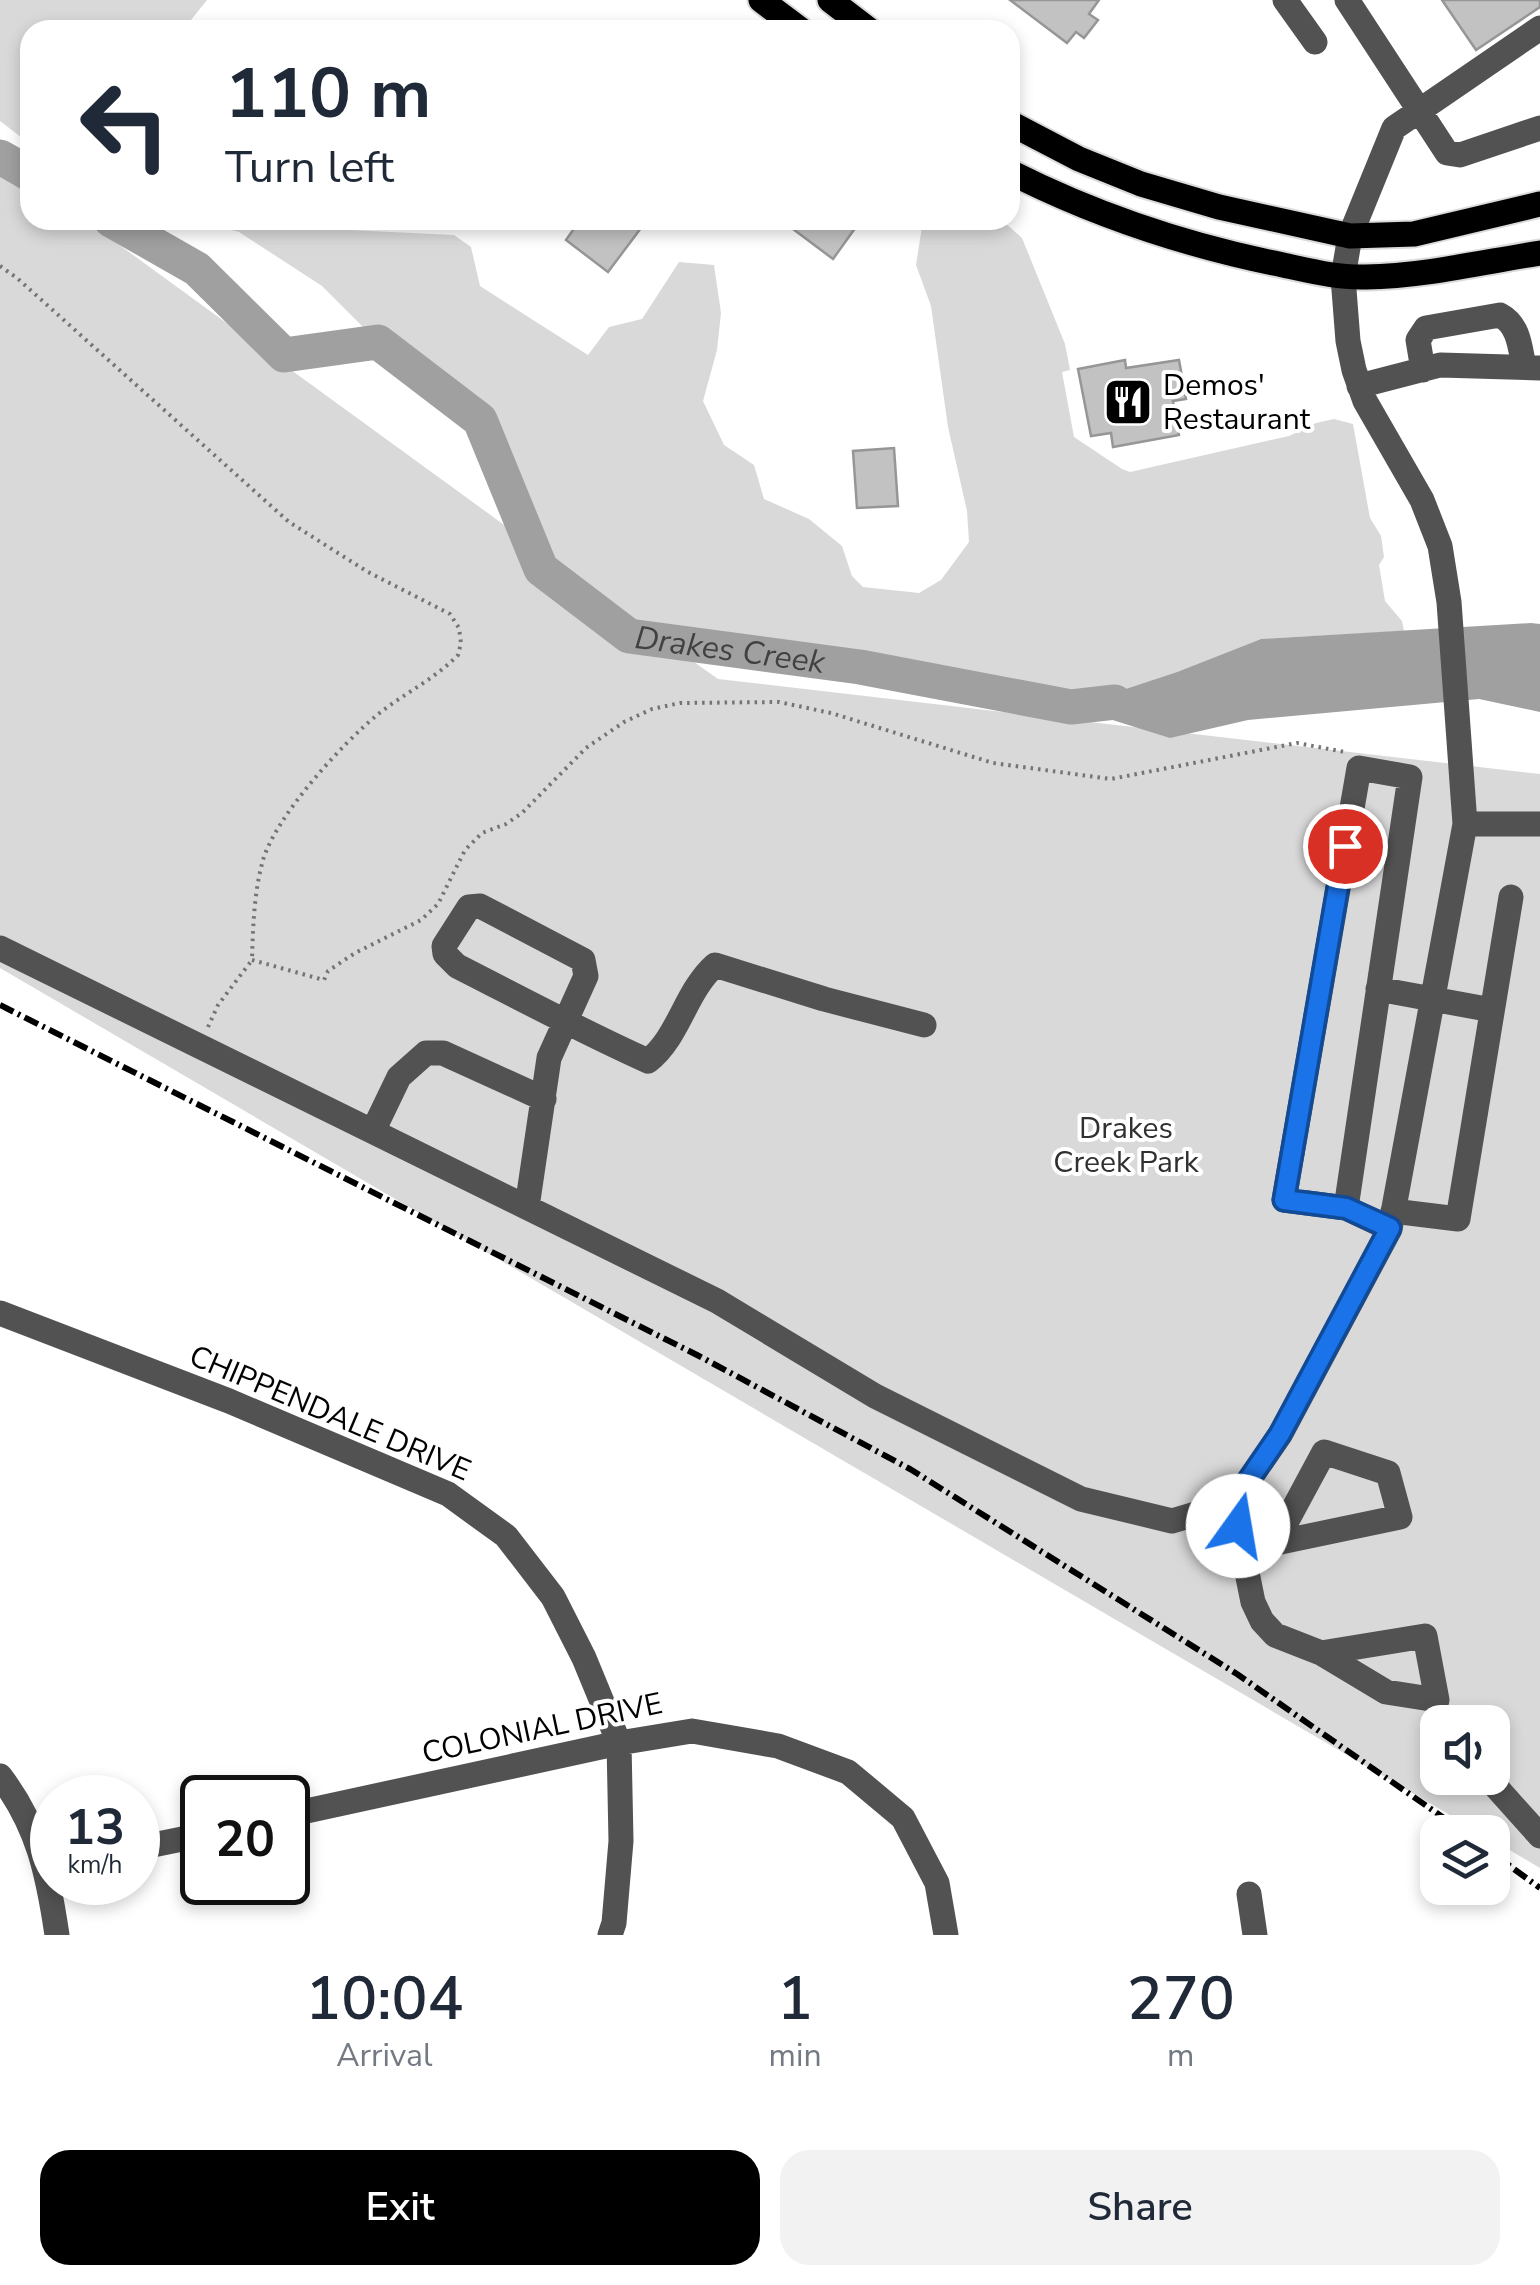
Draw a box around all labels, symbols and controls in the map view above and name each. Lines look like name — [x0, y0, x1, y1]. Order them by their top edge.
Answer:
text: 110 m — [225, 46, 431, 142]
icon: left — [60, 60, 190, 190]
text: Turn left — [225, 137, 394, 198]
place label: Demos' Restaurant — [1163, 365, 1311, 440]
restaurant icon: Demos' Restaurant — [1102, 376, 1154, 428]
water label: Drakes Creek — [632, 616, 828, 684]
pin — [1303, 804, 1388, 889]
icon: arrive — [1318, 819, 1373, 874]
park label: Drakes Creek Park — [1053, 1108, 1200, 1183]
street label: CHIPPENDALE DRIVE — [183, 1336, 477, 1491]
position arrow — [1186, 1474, 1290, 1578]
street label: COLONIAL DRIVE — [418, 1683, 666, 1774]
map controls — [1420, 1705, 1510, 1905]
button: sound — [1420, 1705, 1510, 1795]
speed limit sign: 20 — [180, 1775, 310, 1905]
text: 13 — [65, 1793, 125, 1862]
button: layers — [1420, 1815, 1510, 1905]
text: km/h — [67, 1848, 123, 1882]
text: 10:04 — [305, 1958, 463, 2040]
text: 1 — [777, 1958, 813, 2040]
text: 270 — [1127, 1958, 1235, 2040]
text: Arrival — [336, 2034, 432, 2077]
text: min — [769, 2034, 822, 2077]
text: m — [1167, 2034, 1195, 2077]
button: Exit — [40, 2150, 760, 2265]
button: Share — [780, 2150, 1500, 2265]

